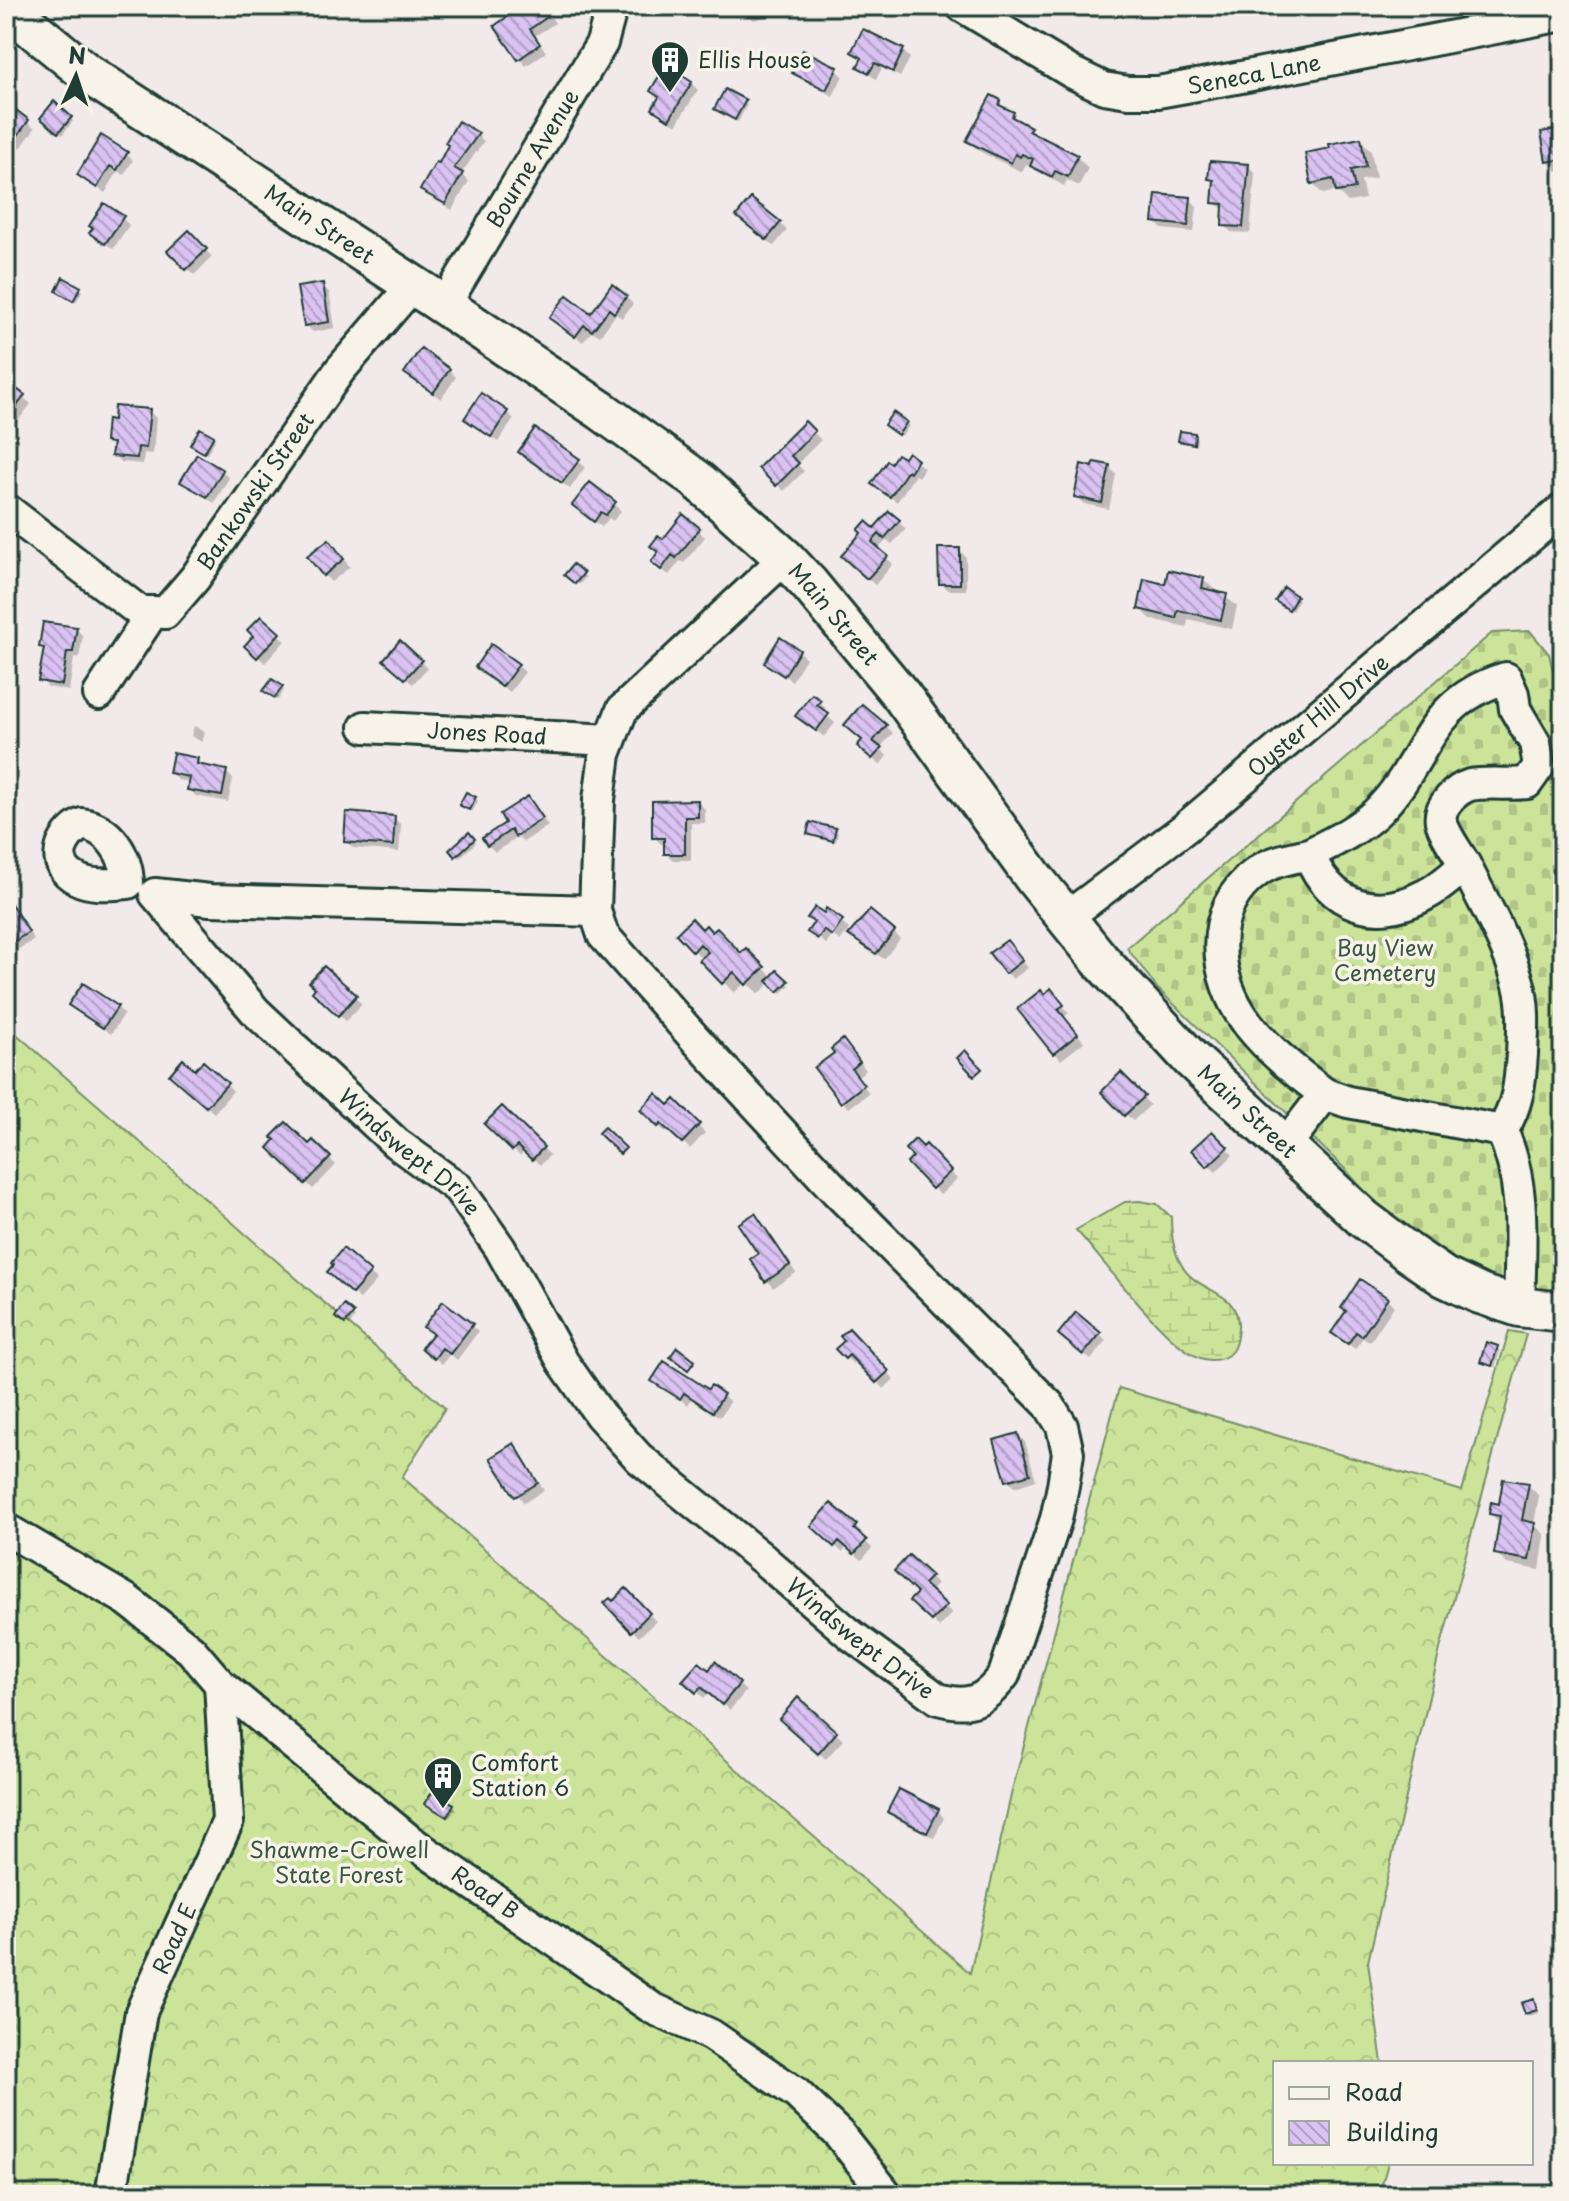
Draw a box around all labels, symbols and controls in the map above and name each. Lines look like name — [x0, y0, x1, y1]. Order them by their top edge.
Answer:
north arrow — [36, 36, 116, 116]
text: N — [68, 38, 87, 71]
building icon: Ellis House — [649, 39, 691, 94]
place label: Ellis House — [698, 42, 812, 75]
street label: Seneca Lane — [1184, 44, 1323, 101]
street label: Bourne Avenue — [477, 82, 586, 233]
street label: Main Street — [259, 175, 382, 271]
street label: Bankowski Street — [188, 405, 321, 576]
street label: Main Street — [782, 554, 888, 672]
street label: Oyster Hill Drive — [1239, 645, 1395, 784]
street label: Jones Road — [426, 712, 548, 752]
park label: Bay View Cemetery — [1334, 930, 1436, 988]
street label: Main Street — [1191, 1055, 1306, 1165]
street label: Windswept Drive — [332, 1079, 490, 1221]
street label: Windswept Drive — [780, 1569, 942, 1706]
place label: Comfort Station 6 — [471, 1745, 569, 1803]
building icon: Comfort Station 6 — [422, 1755, 464, 1810]
park label: Shawme-Crowell State Forest — [249, 1832, 429, 1890]
street label: Road B — [446, 1856, 527, 1927]
street label: Road E — [143, 1897, 203, 1979]
legend — [1273, 2061, 1533, 2165]
text: Road — [1345, 2073, 1403, 2109]
text: Building — [1345, 2113, 1439, 2149]

